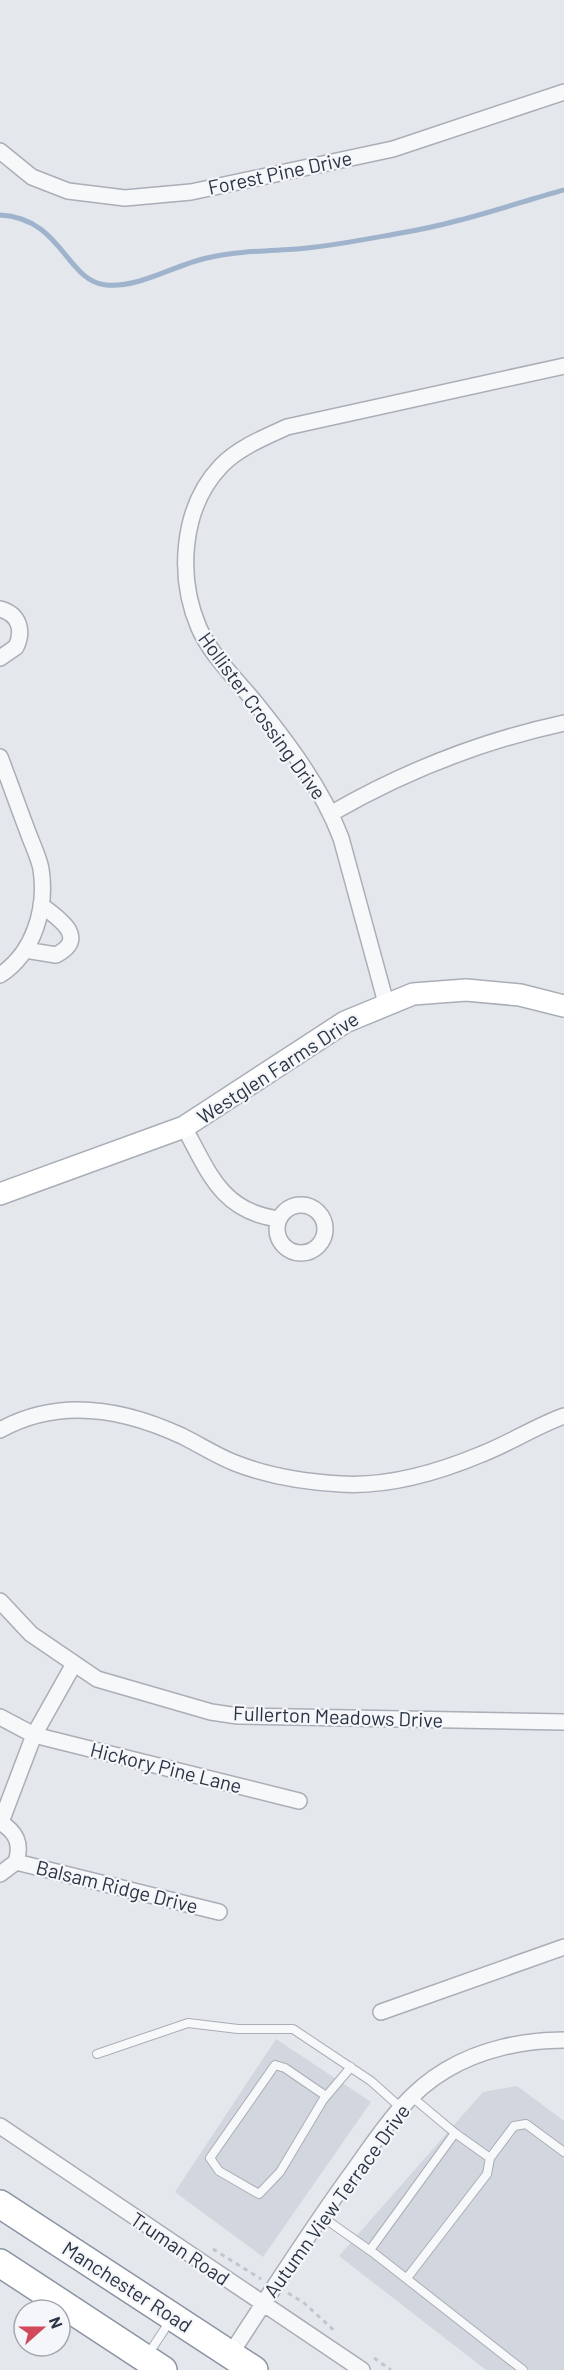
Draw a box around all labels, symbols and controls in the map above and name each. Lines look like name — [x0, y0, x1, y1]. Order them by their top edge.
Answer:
street label: Forest Pine Drive — [205, 145, 354, 199]
street label: Hollister Crossing Drive — [194, 627, 332, 804]
street label: Westglen Farms Drive — [192, 1006, 363, 1128]
street label: Fullerton Meadows Drive — [233, 1700, 444, 1732]
street label: Hickory Pine Lane — [88, 1737, 244, 1797]
street label: Balsam Ridge Drive — [34, 1854, 201, 1918]
street label: Autumn View Terrace Drive — [258, 2099, 414, 2302]
street label: Truman Road — [127, 2206, 235, 2290]
street label: Manchester Road — [58, 2235, 197, 2337]
north arrow — [12, 2298, 72, 2358]
text: N — [46, 2314, 67, 2331]

